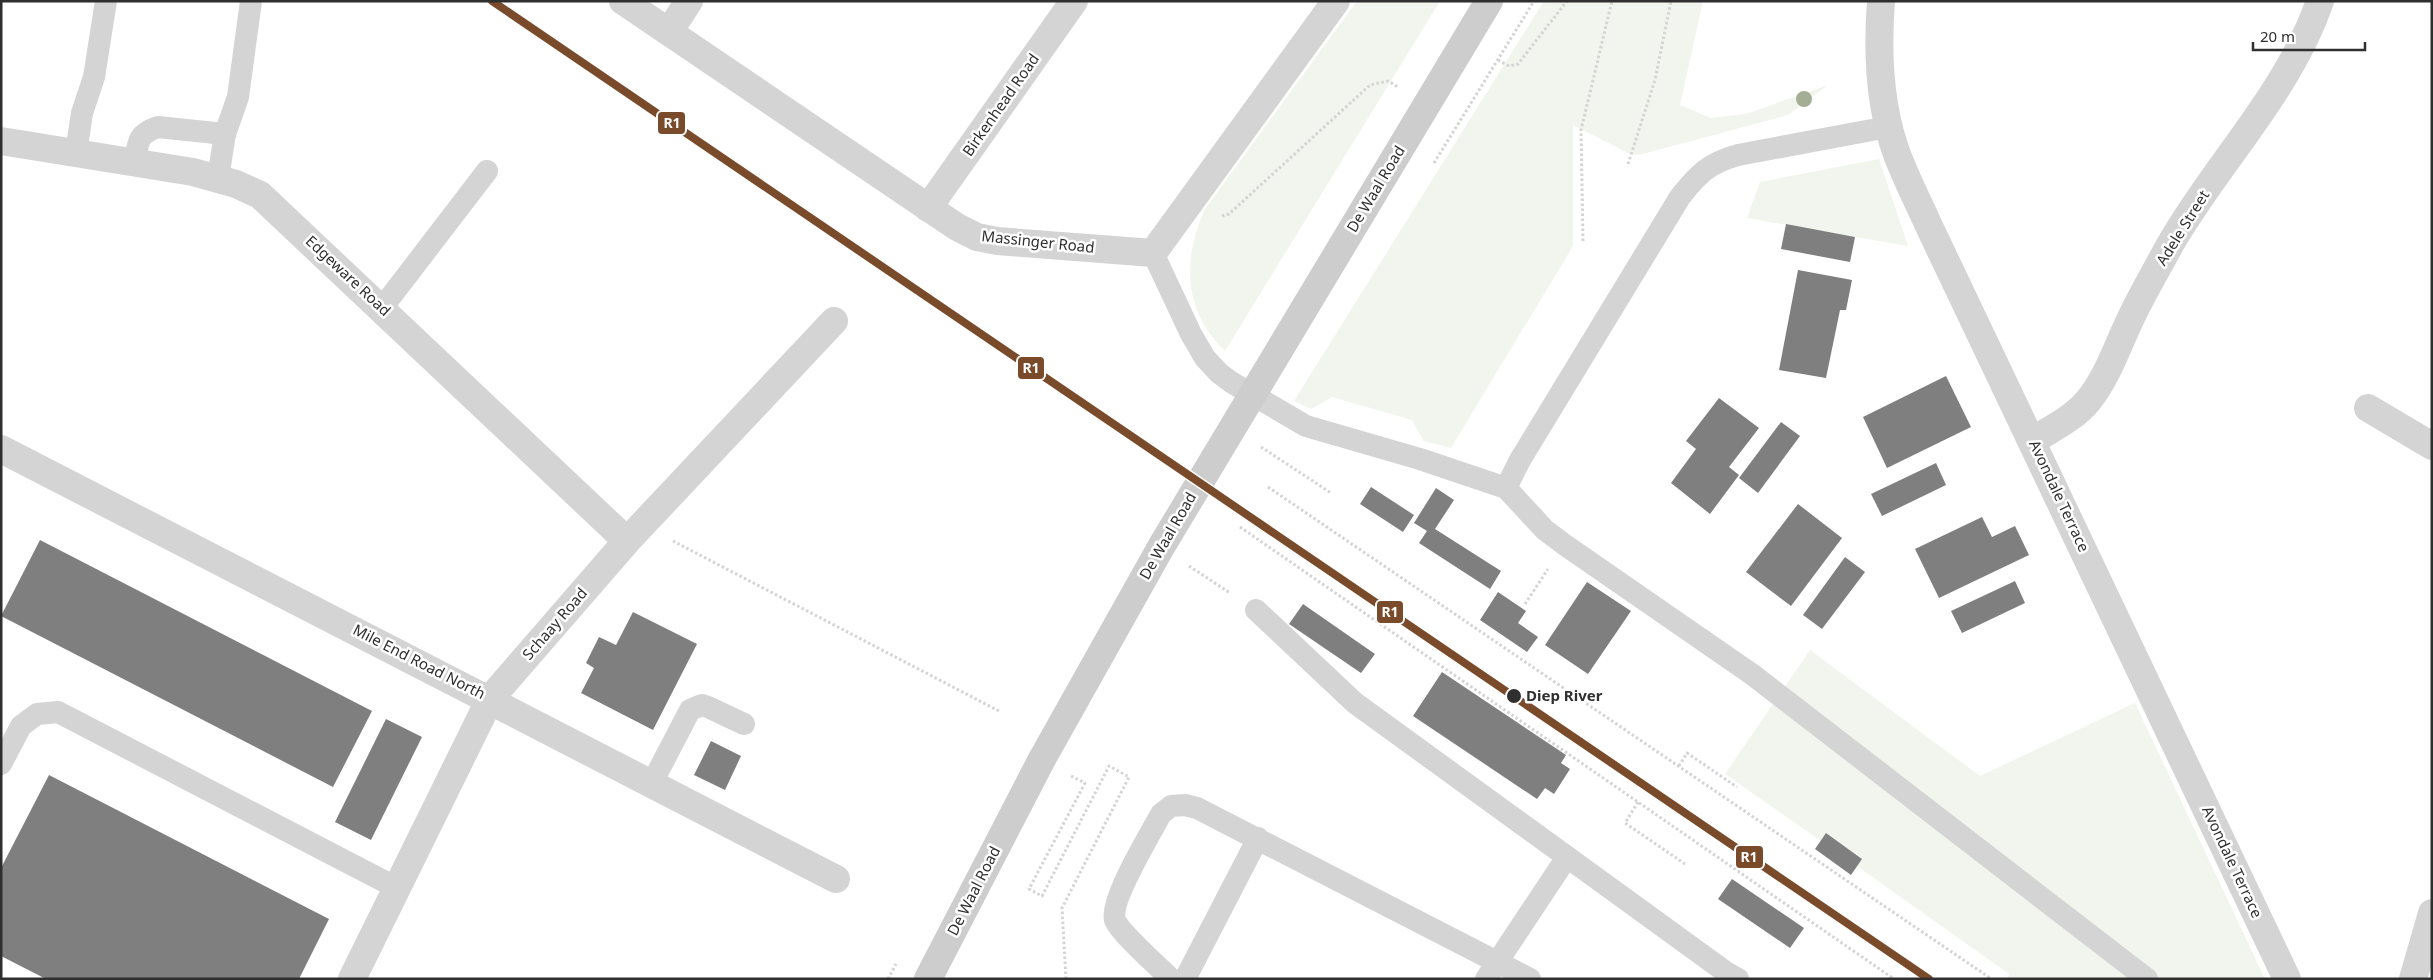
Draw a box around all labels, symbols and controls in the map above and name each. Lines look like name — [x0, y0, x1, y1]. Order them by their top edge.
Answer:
scale bar — [2253, 20, 2366, 52]
text: 20 m — [2260, 26, 2295, 46]
street label: Birkenhead Road — [957, 49, 1043, 160]
line badge: R1 — [657, 111, 686, 135]
text: R1 — [663, 113, 681, 132]
street label: De Waal Road — [1341, 142, 1409, 235]
street label: Adele Street — [2151, 185, 2214, 269]
street label: Massinger Road — [981, 225, 1096, 257]
street label: Edgeware Road — [302, 231, 396, 320]
line badge: R1 — [1017, 356, 1045, 380]
text: R1 — [1022, 358, 1040, 377]
street label: Avondale Terrace — [2025, 436, 2095, 555]
street label: De Waal Road — [1134, 488, 1200, 583]
street label: Schaay Road — [517, 583, 591, 664]
line badge: R1 — [1376, 600, 1404, 624]
text: R1 — [1381, 602, 1399, 621]
street label: Mile End Road North — [350, 619, 489, 703]
place label: Diep River — [1526, 685, 1603, 705]
marker: Diep River — [1505, 687, 1523, 705]
street label: Avondale Terrace — [2198, 802, 2268, 921]
street label: De Waal Road — [942, 843, 1004, 939]
line badge: R1 — [1735, 845, 1764, 869]
text: R1 — [1740, 847, 1758, 866]

